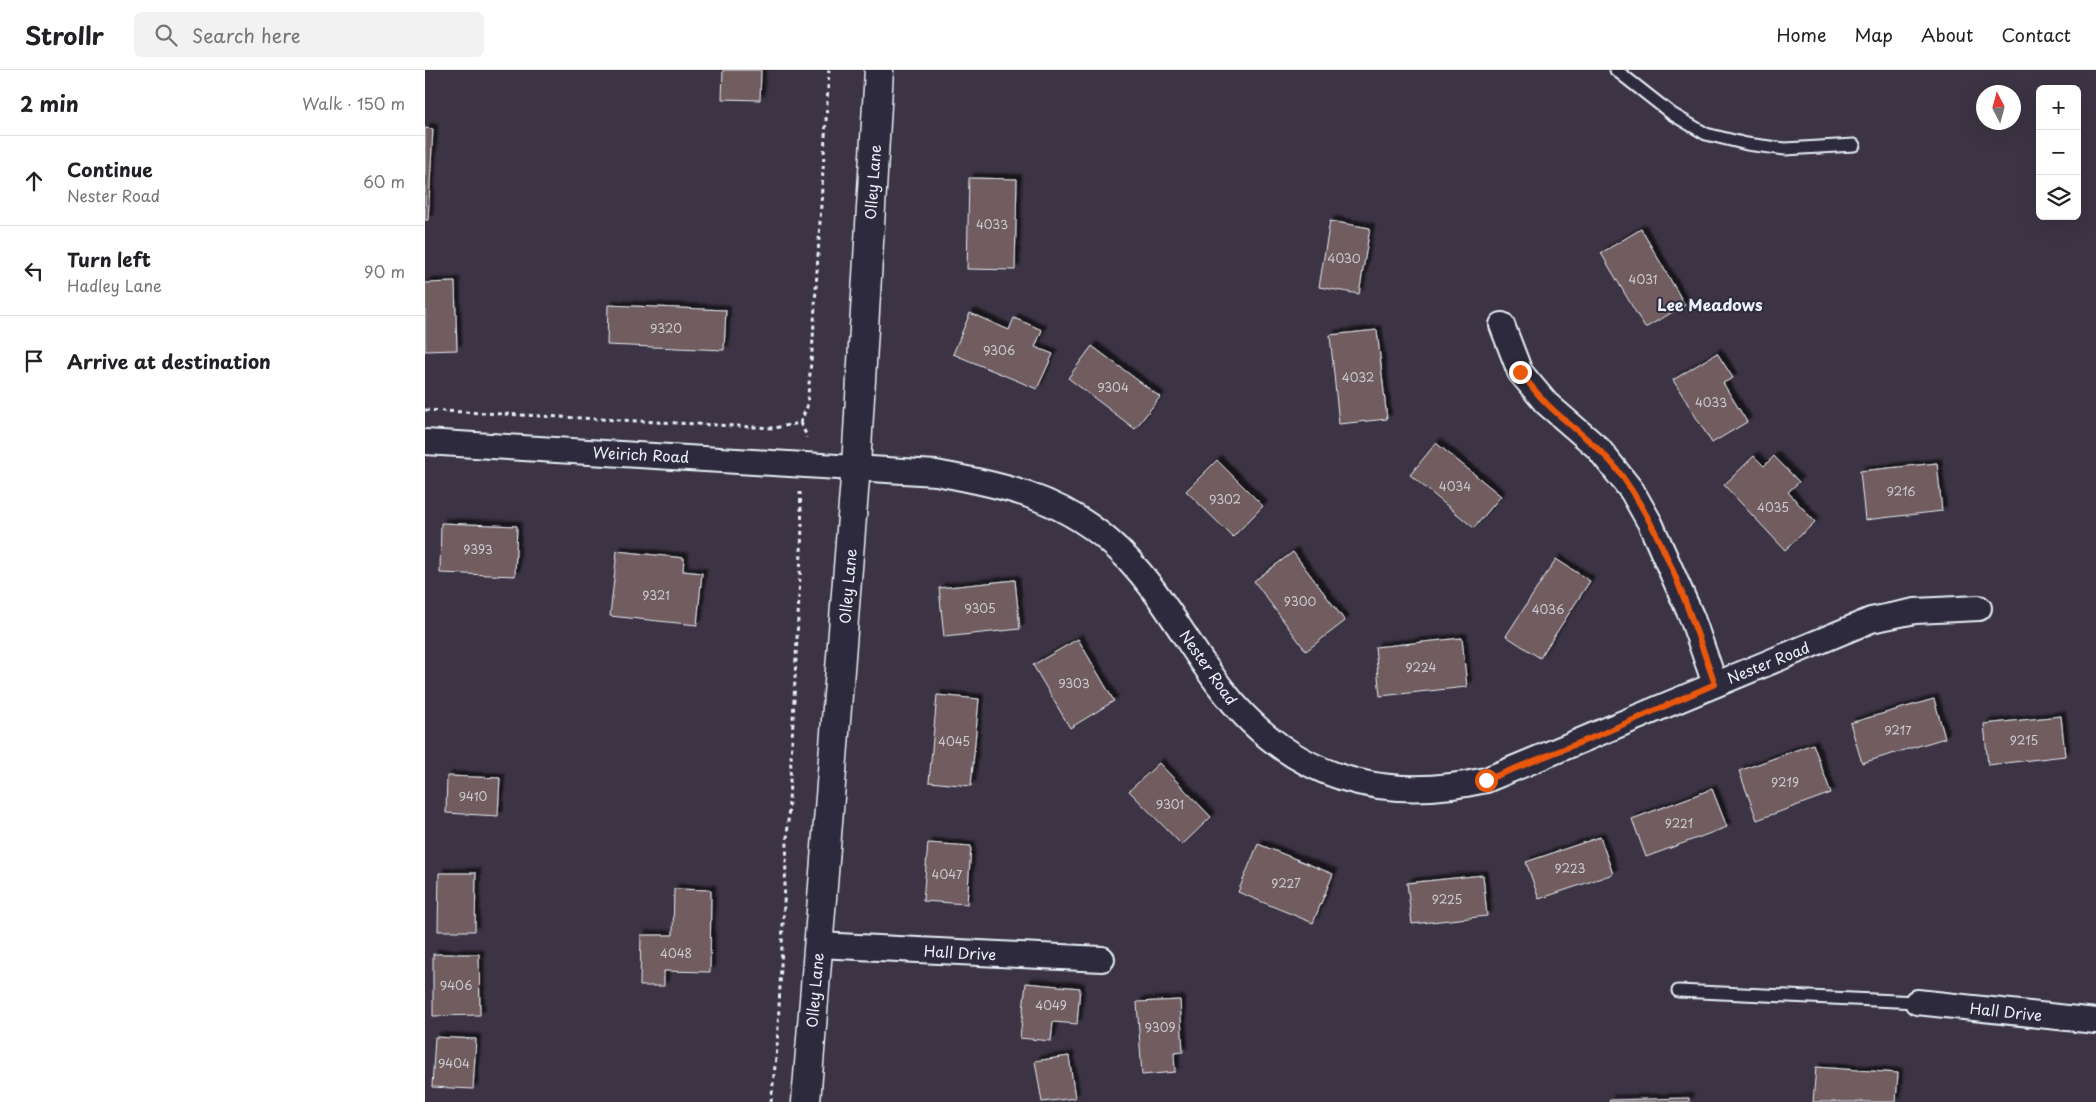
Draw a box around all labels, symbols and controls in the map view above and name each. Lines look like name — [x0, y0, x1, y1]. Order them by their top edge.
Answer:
search box — [134, 12, 484, 57]
text: Strollr — [25, 17, 104, 53]
icon: search — [152, 21, 180, 49]
text: Search here — [192, 21, 301, 49]
text: Home — [1776, 21, 1826, 48]
text: Map — [1854, 21, 1893, 48]
text: About — [1921, 21, 1973, 48]
text: Contact — [2001, 21, 2071, 48]
north arrow — [1976, 85, 2021, 130]
map controls — [2036, 85, 2081, 220]
button: + — [2036, 85, 2081, 130]
text: 2 min — [20, 87, 79, 119]
text: Walk · 150 m — [302, 91, 405, 115]
button: − — [2036, 130, 2081, 175]
street label: Olley Lane — [858, 144, 886, 220]
text: Continue — [67, 155, 153, 183]
icon: ahead — [20, 167, 48, 195]
text: 60 m — [363, 169, 405, 193]
button: layers — [2036, 175, 2081, 220]
text: Nester Road — [67, 183, 160, 207]
house number: 4033 — [976, 215, 1008, 233]
text: Turn left — [67, 245, 151, 273]
house number: 4030 — [1327, 249, 1361, 267]
icon: left — [20, 257, 48, 285]
text: 90 m — [364, 259, 405, 283]
house number: 4031 — [1628, 270, 1658, 288]
text: Hadley Lane — [67, 273, 162, 297]
district label: Lee Meadows — [1657, 292, 1763, 316]
house number: 9320 — [650, 319, 682, 337]
house number: 9306 — [983, 341, 1015, 359]
icon: arrive — [20, 347, 48, 375]
text: Arrive at destination — [67, 347, 271, 375]
route end — [1509, 361, 1532, 384]
house number: 4032 — [1342, 368, 1374, 386]
house number: 9304 — [1097, 378, 1129, 396]
house number: 4033 — [1695, 393, 1727, 411]
street label: Weirich Road — [592, 440, 690, 468]
house number: 4034 — [1439, 477, 1471, 495]
house number: 9216 — [1887, 482, 1916, 500]
house number: 9302 — [1209, 490, 1241, 508]
house number: 4035 — [1757, 498, 1789, 516]
house number: 9393 — [463, 540, 493, 558]
street label: Olley Lane — [832, 547, 862, 625]
house number: 9321 — [642, 586, 670, 604]
house number: 9300 — [1284, 592, 1316, 610]
house number: 9305 — [964, 599, 996, 617]
house number: 4036 — [1532, 600, 1564, 618]
street label: Nester Road — [1175, 625, 1243, 709]
street label: Nester Road — [1723, 635, 1813, 689]
house number: 9224 — [1406, 658, 1436, 676]
house number: 9303 — [1058, 674, 1090, 692]
house number: 9217 — [1884, 721, 1912, 739]
house number: 9215 — [2010, 731, 2038, 749]
house number: 4045 — [938, 732, 970, 750]
route start — [1475, 769, 1498, 792]
house number: 9219 — [1771, 773, 1799, 791]
house number: 9410 — [459, 787, 488, 805]
house number: 9301 — [1156, 795, 1184, 813]
house number: 9221 — [1665, 814, 1693, 832]
house number: 9223 — [1555, 859, 1586, 877]
house number: 4047 — [932, 865, 963, 883]
house number: 9227 — [1271, 874, 1301, 892]
house number: 9225 — [1432, 890, 1462, 908]
street label: Hall Drive — [923, 939, 997, 965]
house number: 4048 — [660, 944, 692, 962]
street label: Olley Lane — [799, 951, 829, 1029]
house number: 9406 — [440, 976, 472, 994]
house number: 4049 — [1035, 996, 1067, 1014]
street label: Hall Drive — [1969, 996, 2043, 1026]
house number: 9309 — [1145, 1018, 1175, 1036]
house number: 9404 — [438, 1054, 470, 1072]

